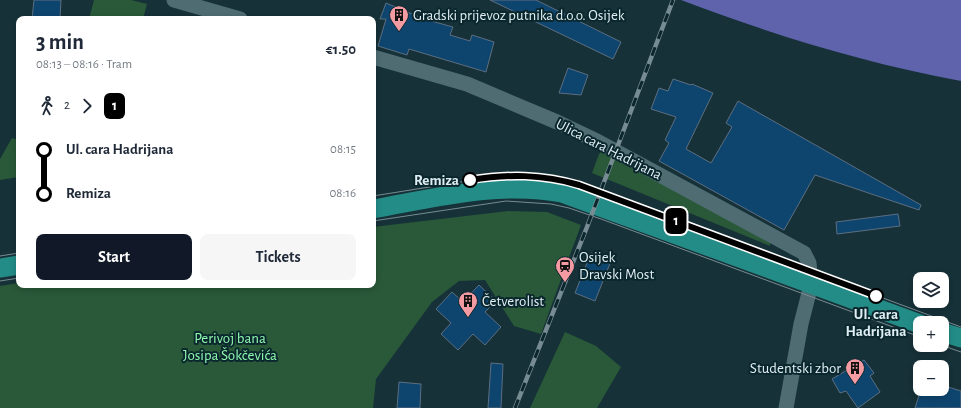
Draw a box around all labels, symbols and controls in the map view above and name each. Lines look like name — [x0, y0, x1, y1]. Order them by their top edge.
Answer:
building icon: Gradski prijevoz putnika d.o.o. Osijek — [388, 4, 410, 32]
place label: Gradski prijevoz putnika d.o.o. Osijek — [413, 8, 625, 23]
text: 3 min — [36, 31, 84, 53]
text: €1.50 — [326, 42, 356, 57]
text: 08:13 – 08:16 · Tram — [36, 58, 132, 71]
icon: walk — [36, 95, 58, 117]
icon: forward — [76, 95, 98, 117]
text: 2 — [64, 99, 70, 112]
text: 1 — [112, 99, 117, 113]
street label: Ulica cara Hadrijana — [553, 116, 664, 183]
text: Ul. cara Hadrijana — [66, 142, 174, 157]
text: 08:15 — [330, 143, 356, 156]
marker: Remiza — [462, 172, 478, 188]
place label: Remiza — [414, 173, 459, 188]
text: Remiza — [66, 186, 111, 201]
text: 08:16 — [329, 187, 356, 200]
line badge: 1 — [663, 208, 689, 234]
text: 1 — [673, 214, 679, 228]
button: Start — [36, 234, 192, 280]
button: Tickets — [200, 234, 356, 280]
place label: Osijek Dravski Most — [579, 250, 654, 282]
station icon: Osijek Dravski Most — [554, 255, 576, 283]
map controls — [913, 272, 949, 396]
button: layers — [913, 272, 949, 308]
marker: Ul. cara Hadrijana — [868, 288, 884, 304]
building icon: Četverolist — [457, 290, 479, 318]
place label: Četverolist — [482, 293, 544, 309]
place label: Ul. cara Hadrijana — [846, 307, 907, 339]
button: + — [913, 316, 949, 352]
park label: Perivoj bana Josipa Šokčevića — [183, 331, 277, 363]
building icon: Studentski zbor — [844, 357, 866, 385]
button: − — [913, 360, 949, 396]
place label: Studentski zbor — [750, 361, 841, 376]

